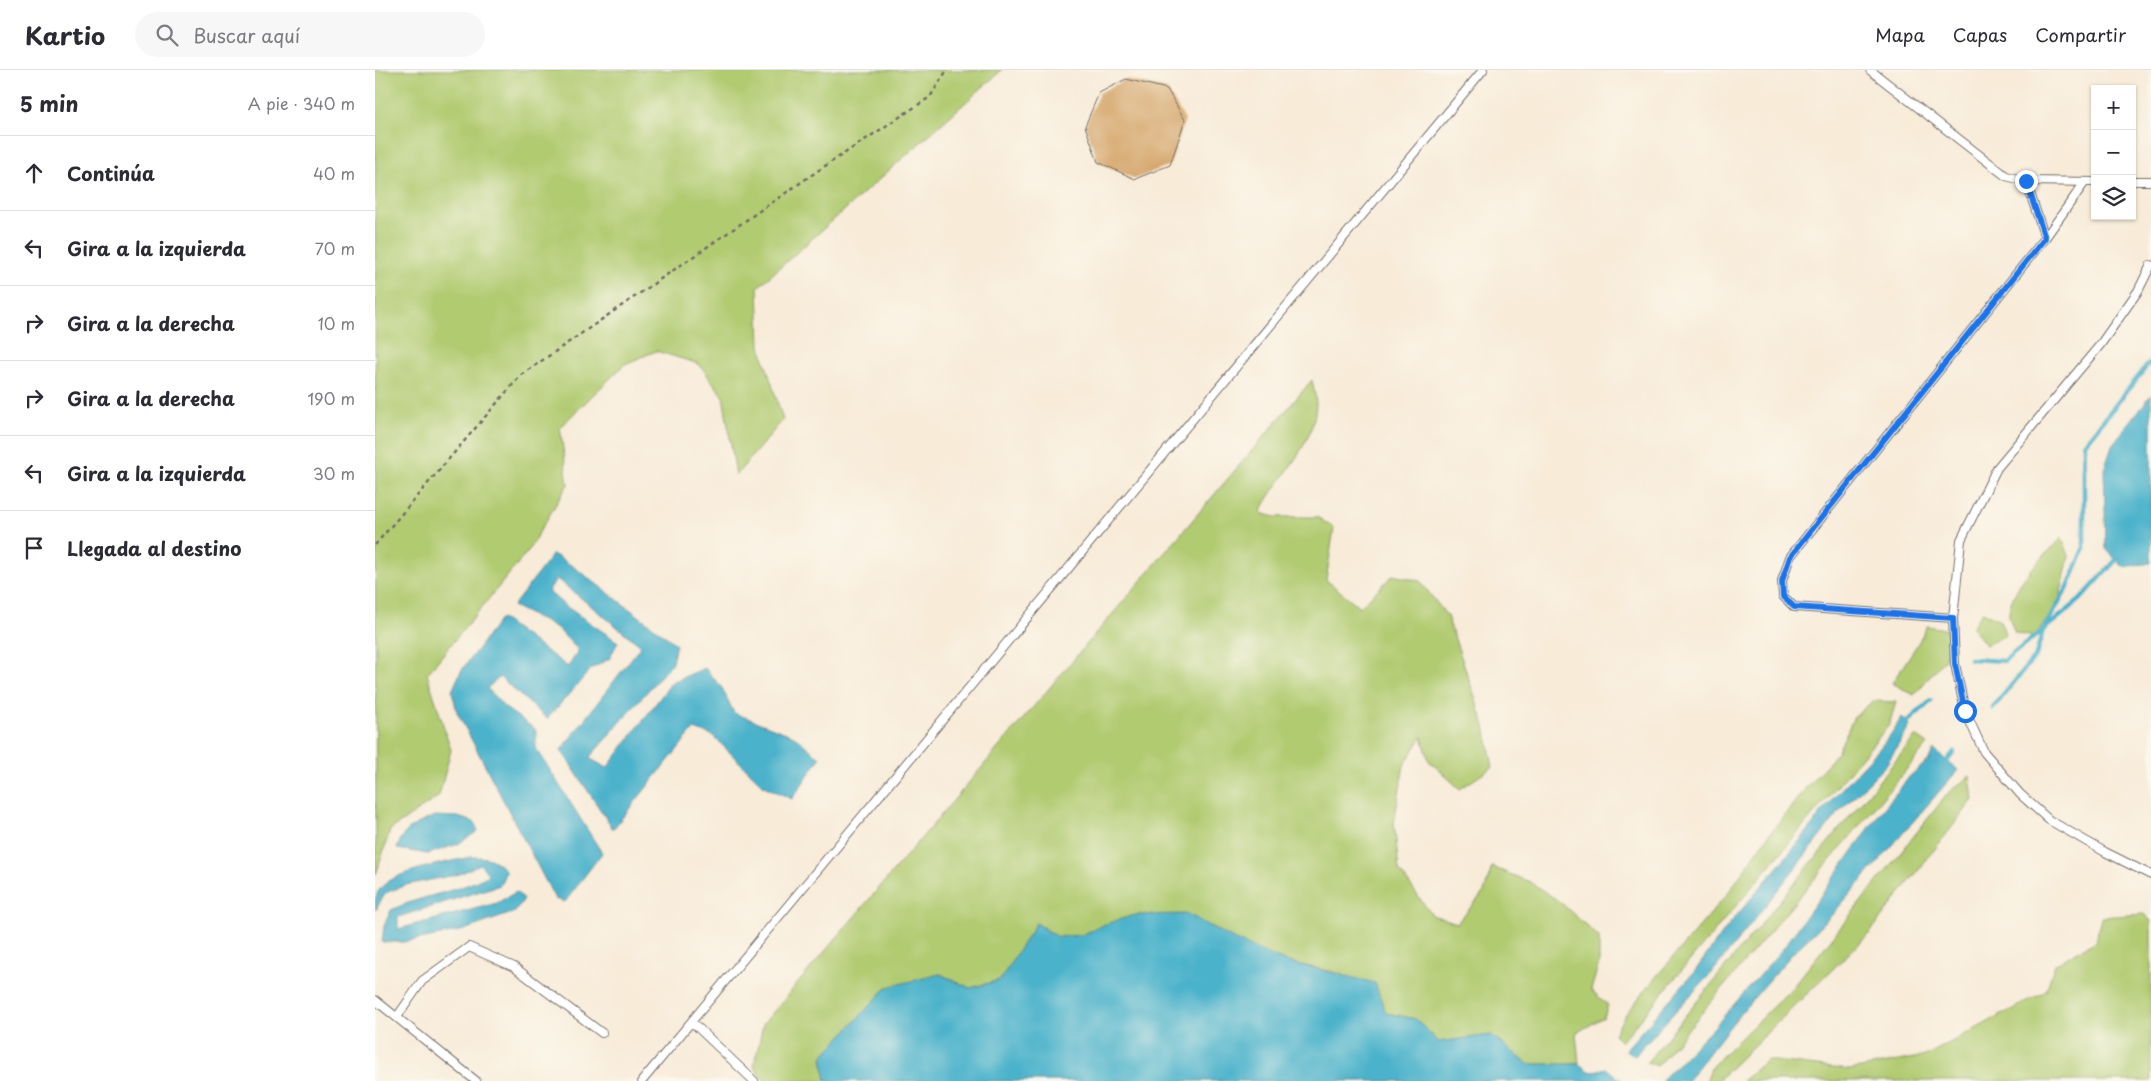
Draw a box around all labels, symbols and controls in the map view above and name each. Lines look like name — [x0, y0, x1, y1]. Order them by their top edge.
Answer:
search box — [135, 12, 485, 57]
text: Kartio — [25, 17, 105, 53]
icon: search — [153, 21, 181, 49]
text: Buscar aquí — [193, 21, 300, 49]
text: Mapa — [1875, 21, 1925, 48]
text: Capas — [1953, 21, 2007, 48]
text: Compartir — [2035, 21, 2126, 48]
map controls — [2091, 85, 2136, 220]
button: + — [2091, 85, 2136, 130]
text: 5 min — [20, 87, 78, 119]
text: A pie · 340 m — [248, 91, 355, 115]
button: − — [2091, 130, 2136, 175]
icon: ahead — [20, 159, 48, 187]
text: Continúa — [67, 159, 155, 187]
text: 40 m — [313, 161, 355, 185]
route end — [2015, 170, 2038, 193]
button: layers — [2091, 175, 2136, 220]
icon: left — [20, 234, 48, 262]
text: Gira a la izquierda — [67, 234, 246, 262]
text: 70 m — [315, 236, 355, 260]
icon: right — [20, 309, 48, 337]
text: Gira a la derecha — [67, 309, 235, 337]
text: 10 m — [318, 311, 355, 335]
icon: right — [20, 384, 48, 412]
text: Gira a la derecha — [67, 384, 235, 412]
text: 190 m — [307, 386, 355, 410]
icon: left — [20, 459, 48, 487]
text: Gira a la izquierda — [67, 459, 246, 487]
text: 30 m — [313, 461, 355, 485]
icon: arrive — [20, 534, 48, 562]
text: Llegada al destino — [67, 534, 241, 562]
route start — [1954, 700, 1977, 723]

